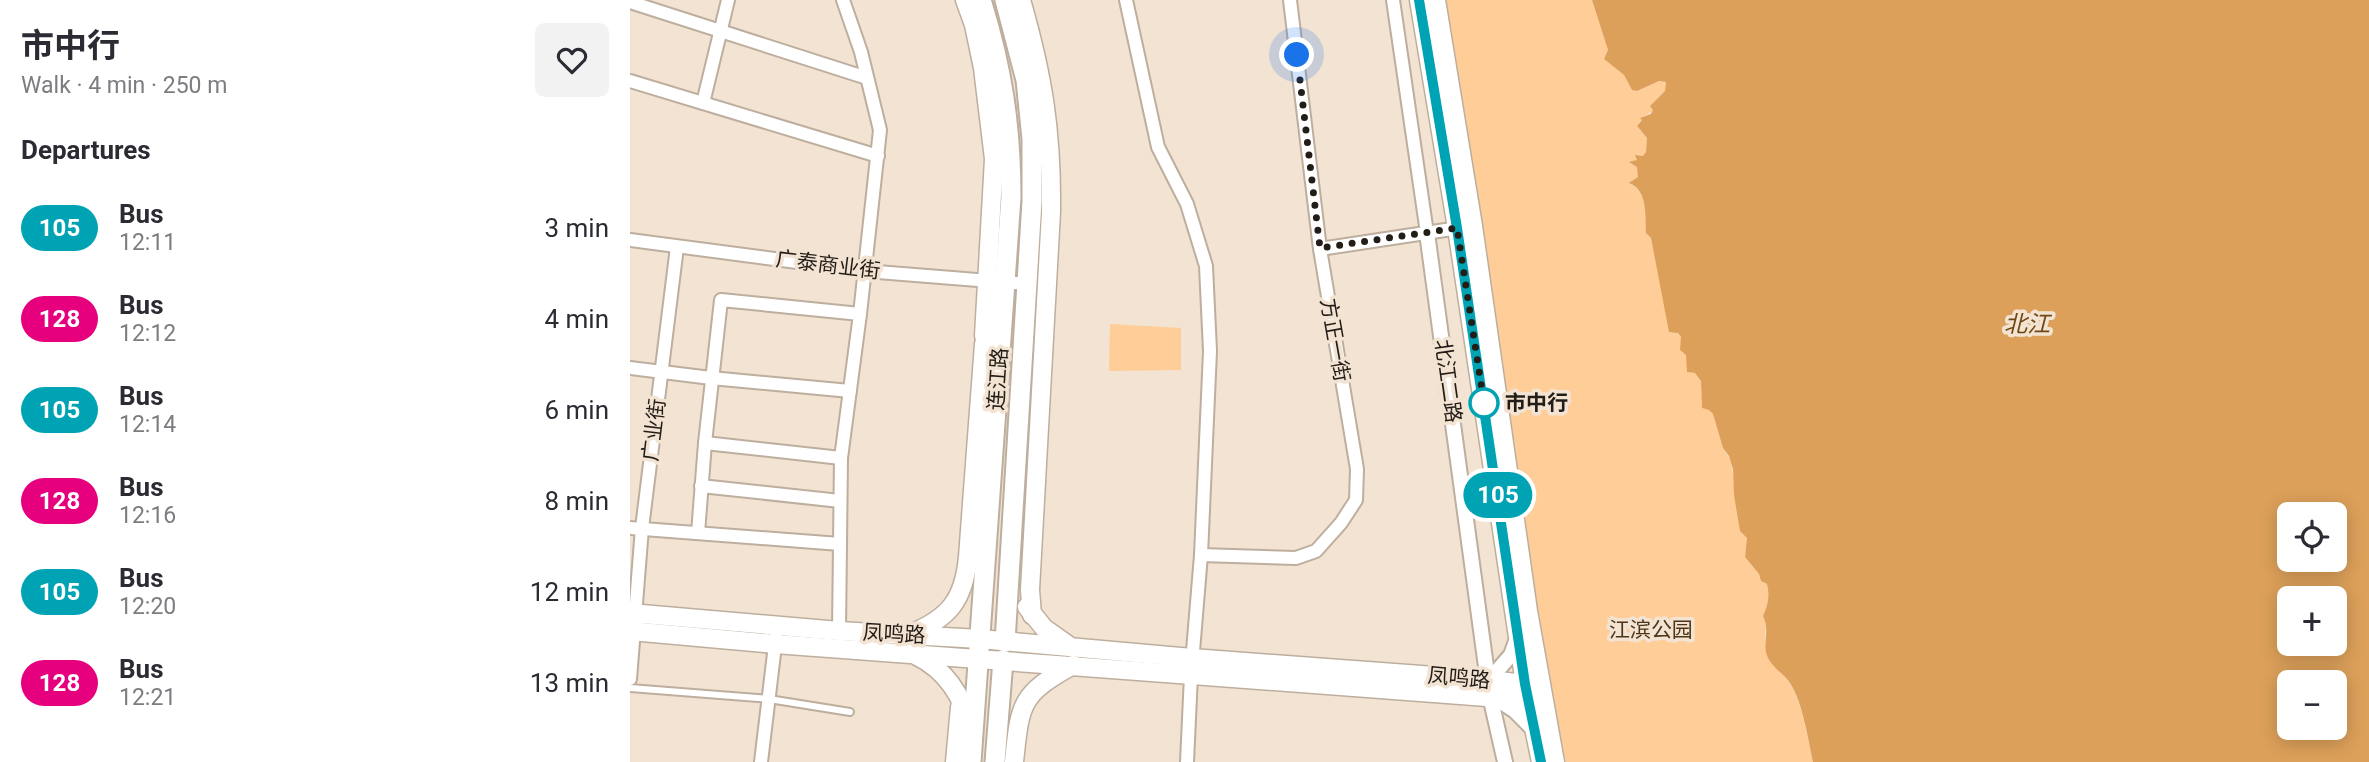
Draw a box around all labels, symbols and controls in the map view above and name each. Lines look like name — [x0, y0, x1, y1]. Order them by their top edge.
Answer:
button: heart — [535, 23, 609, 97]
text: 市中行 — [21, 26, 120, 65]
your location — [1279, 37, 1314, 72]
text: Walk · 4 min · 250 m — [21, 72, 227, 99]
text: Departures — [21, 135, 151, 165]
text: Bus — [119, 199, 164, 229]
text: 3 min — [544, 213, 609, 243]
text: 105 — [39, 214, 80, 242]
text: 12:11 — [119, 229, 176, 256]
street label: 广泰商业街 — [774, 247, 882, 283]
text: Bus — [119, 290, 164, 320]
street label: 方正一街 — [1316, 297, 1354, 383]
text: 4 min — [544, 304, 609, 334]
text: 128 — [39, 305, 80, 333]
water label: 北江 — [2004, 311, 2053, 338]
text: 12:12 — [119, 320, 176, 347]
street label: 北江二路 — [1430, 338, 1466, 424]
street label: 连江路 — [984, 347, 1012, 411]
text: Bus — [119, 381, 164, 411]
marker: 市中行 — [1469, 388, 1499, 418]
place label: 市中行 — [1505, 391, 1568, 415]
text: 6 min — [544, 395, 609, 425]
text: 105 — [39, 396, 80, 424]
street label: 广业街 — [638, 397, 670, 463]
text: 12:14 — [119, 411, 176, 438]
text: Bus — [119, 472, 164, 502]
line badge: 105 — [1458, 472, 1538, 518]
text: 105 — [1477, 481, 1519, 509]
text: 8 min — [544, 486, 609, 516]
text: 128 — [39, 487, 80, 515]
text: 12:16 — [119, 502, 176, 529]
map controls — [2277, 502, 2347, 740]
button: locate — [2277, 502, 2347, 572]
text: Bus — [119, 563, 164, 593]
text: 12 min — [530, 577, 609, 607]
text: 105 — [39, 578, 80, 606]
button: + — [2277, 586, 2347, 656]
text: 12:20 — [119, 593, 176, 620]
park label: 江滨公园 — [1609, 618, 1693, 642]
street label: 凤鸣路 — [862, 620, 926, 648]
text: Bus — [119, 654, 164, 684]
street label: 凤鸣路 — [1427, 663, 1491, 693]
text: 13 min — [530, 668, 609, 698]
text: 128 — [39, 669, 80, 697]
button: − — [2277, 670, 2347, 740]
text: 12:21 — [119, 684, 176, 711]

